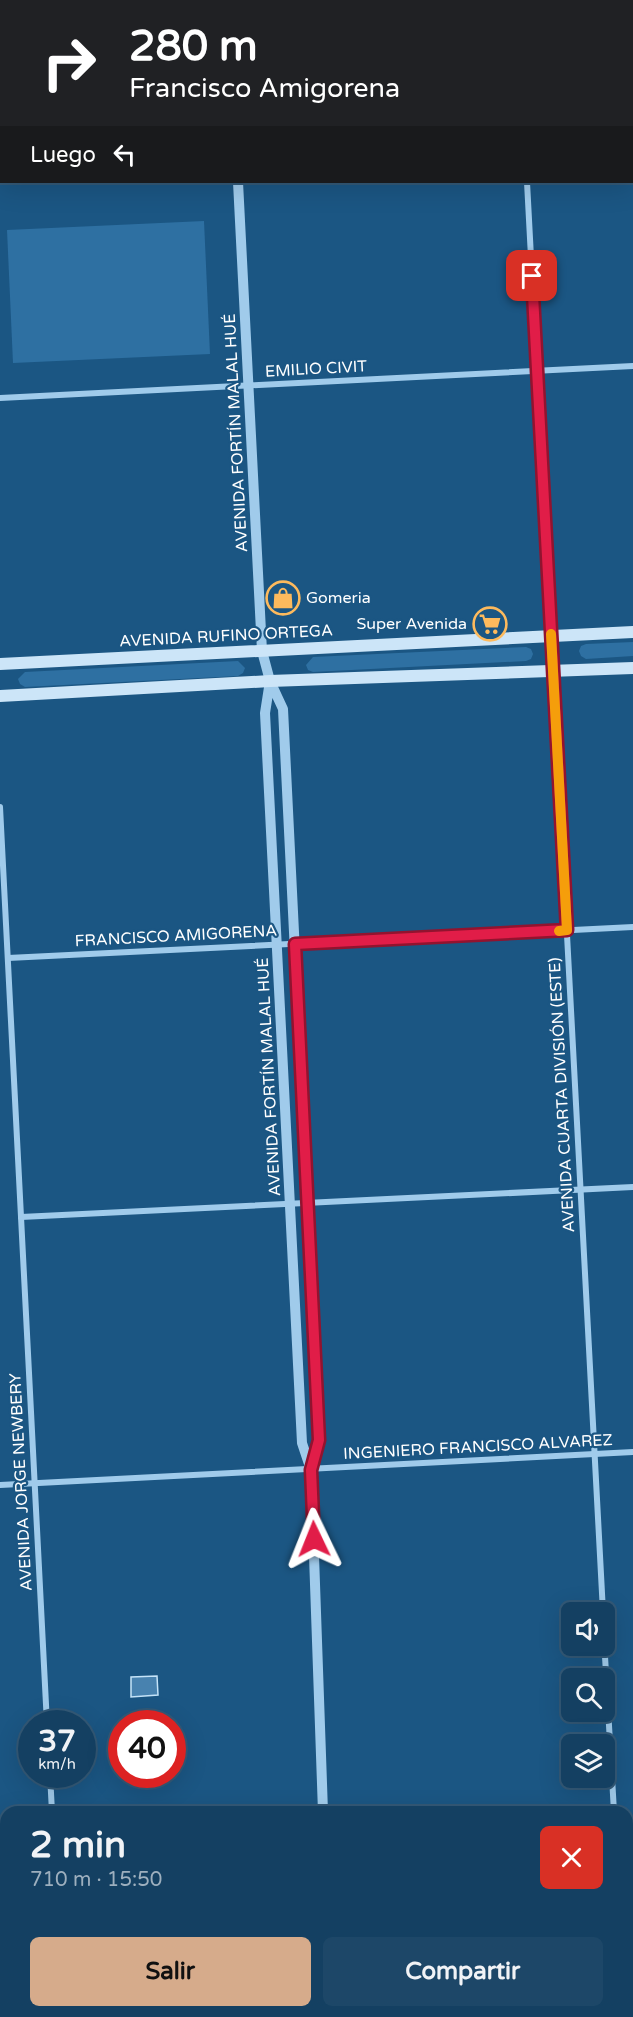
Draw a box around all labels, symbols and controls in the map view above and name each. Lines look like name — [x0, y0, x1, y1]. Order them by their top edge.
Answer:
text: 280 m — [129, 21, 258, 72]
icon: right — [30, 24, 108, 102]
text: Francisco Amigorena — [129, 72, 400, 105]
icon: left — [108, 138, 141, 171]
text: Luego — [30, 142, 96, 168]
pin — [506, 250, 557, 301]
icon: arrive — [515, 259, 548, 292]
street label: AVENIDA FORTÍN MALAL HUÉ — [220, 313, 252, 553]
street label: EMILIO CIVIT — [264, 356, 368, 382]
shop icon: Gomeria — [265, 580, 301, 616]
place label: Gomeria — [306, 588, 371, 608]
supermarket icon: Super Avenida — [472, 606, 508, 642]
place label: Super Avenida — [357, 614, 467, 634]
street label: AVENIDA RUFINO ORTEGA — [119, 620, 333, 652]
street label: FRANCISCO AMIGORENA — [74, 921, 278, 951]
street label: AVENIDA FORTÍN MALAL HUÉ — [253, 957, 285, 1197]
street label: AVENIDA CUARTA DIVISIÓN (ESTE) — [545, 957, 579, 1233]
street label: AVENIDA JORGE NEWBERY — [5, 1372, 37, 1592]
street label: INGENIERO FRANCISCO ALVAREZ — [343, 1430, 613, 1464]
position arrow — [282, 1507, 346, 1571]
map controls — [561, 1602, 615, 1788]
button: sound — [561, 1602, 615, 1656]
button: search — [561, 1668, 615, 1722]
speed limit sign: 40 — [108, 1710, 186, 1788]
text: 37 — [38, 1723, 76, 1760]
button: layers — [561, 1734, 615, 1788]
text: km/h — [38, 1755, 76, 1773]
text: 2 min — [30, 1824, 126, 1867]
button: close — [540, 1826, 603, 1889]
text: 710 m · 15:50 — [30, 1868, 162, 1892]
button: Salir — [30, 1937, 311, 2006]
button: Compartir — [323, 1937, 603, 2006]

